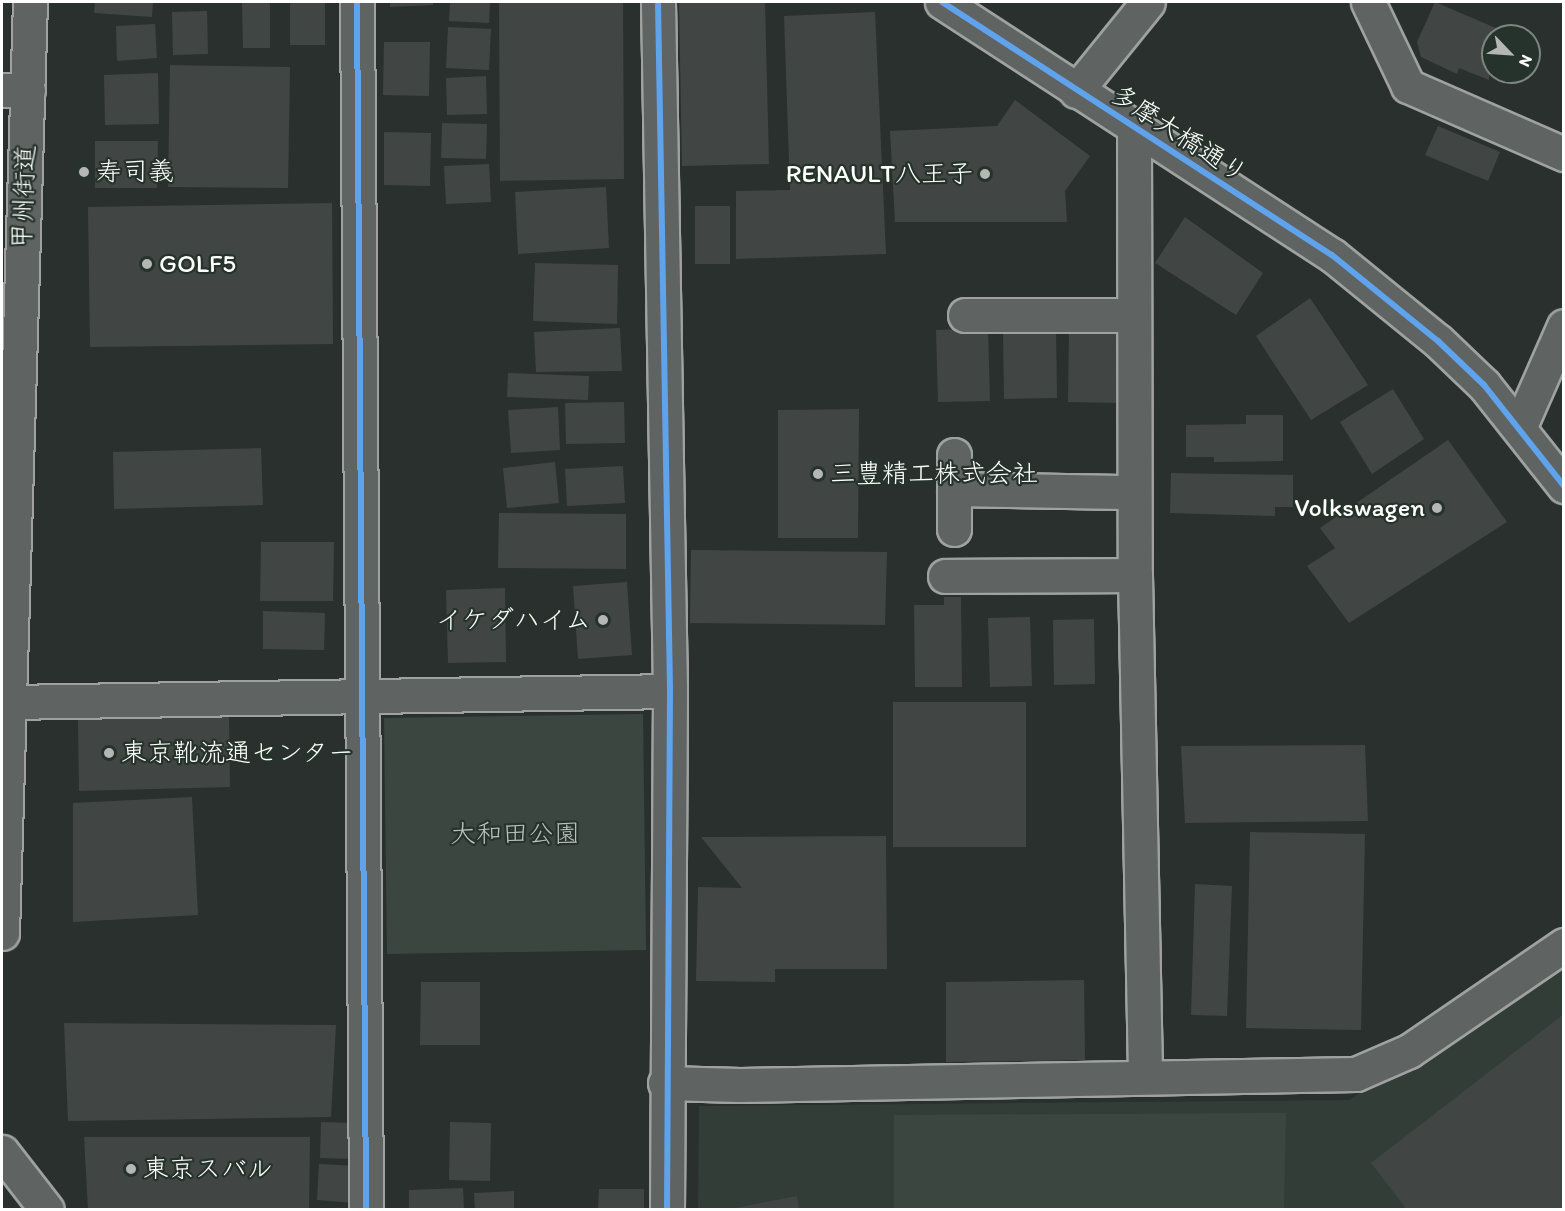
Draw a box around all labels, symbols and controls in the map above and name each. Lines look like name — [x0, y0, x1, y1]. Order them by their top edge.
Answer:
north arrow — [1481, 24, 1541, 84]
text: N — [1515, 52, 1537, 70]
street label: 多摩大橋通り — [1105, 78, 1253, 190]
street label: 甲州街道 — [7, 144, 41, 250]
place label: 寿司義 — [96, 156, 174, 188]
place label: RENAULT八王子 — [786, 158, 973, 190]
marker: 寿司義 — [77, 165, 91, 179]
marker: RENAULT八王子 — [978, 167, 992, 181]
place label: GOLF5 — [159, 248, 236, 280]
marker: GOLF5 — [140, 257, 154, 271]
place label: 三豊精工株式会社 — [830, 458, 1038, 490]
marker: 三豊精工株式会社 — [811, 467, 825, 481]
place label: Volkswagen — [1294, 492, 1425, 524]
marker: Volkswagen — [1430, 501, 1444, 515]
place label: イケダハイム — [435, 604, 591, 636]
marker: イケダハイム — [596, 613, 610, 627]
place label: 東京靴流通センター — [121, 737, 355, 769]
marker: 東京靴流通センター — [102, 746, 116, 760]
park label: 大和田公園 — [450, 818, 580, 850]
place label: 東京スバル — [143, 1153, 273, 1185]
marker: 東京スバル — [124, 1162, 138, 1176]

